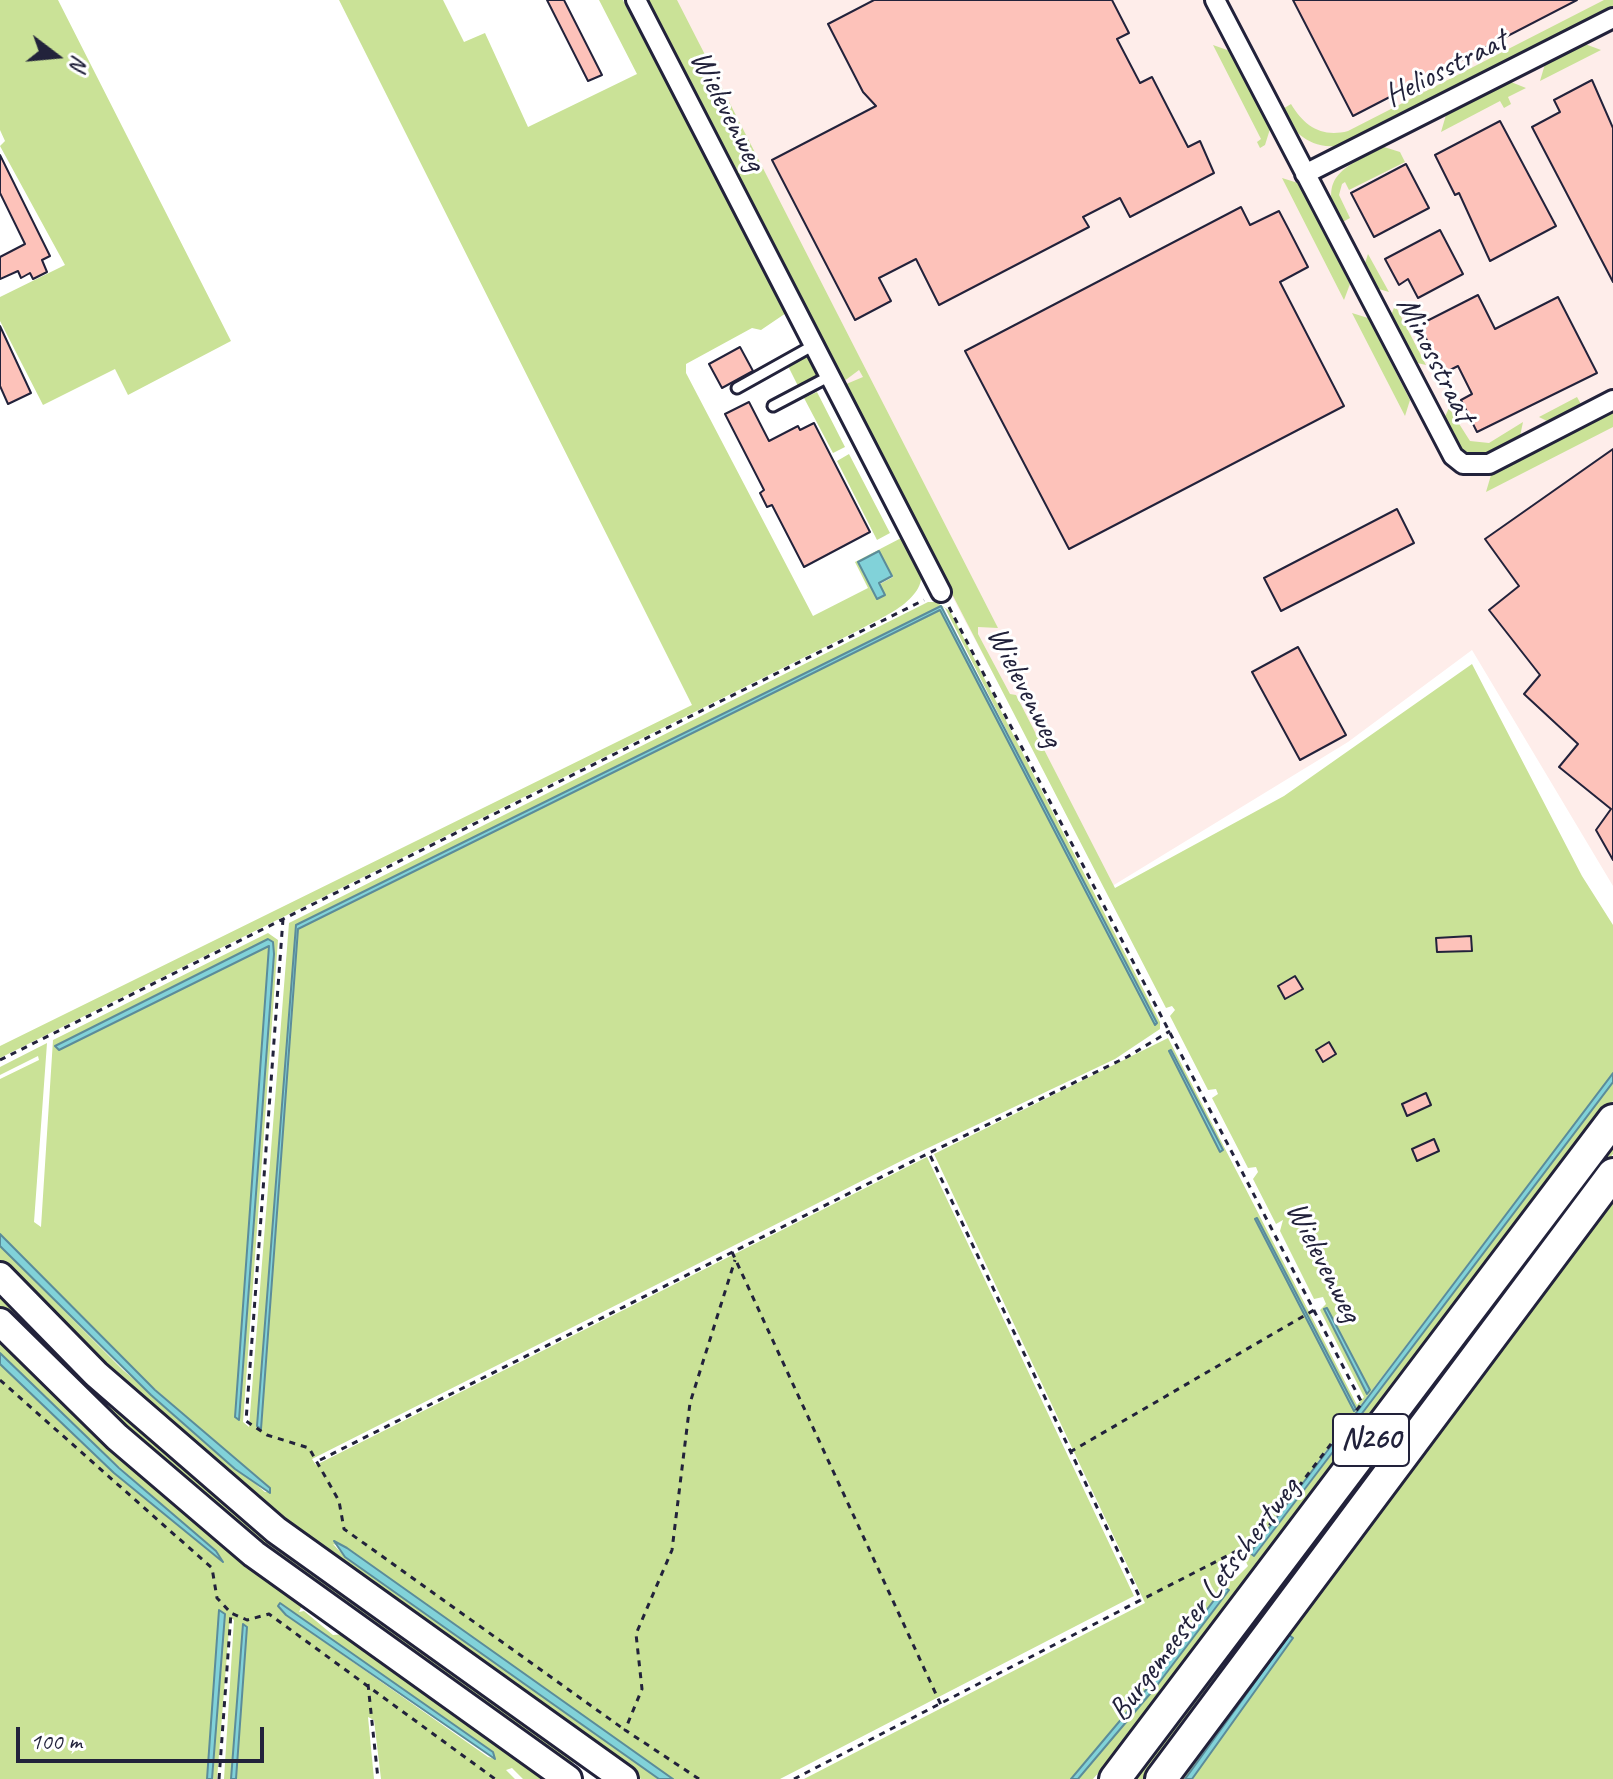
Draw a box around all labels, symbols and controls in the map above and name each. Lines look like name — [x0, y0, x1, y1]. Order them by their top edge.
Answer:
north arrow — [16, 16, 96, 96]
street label: Heliosstraat — [1378, 22, 1514, 116]
street label: Wielevenweg — [680, 44, 774, 178]
text: N — [64, 52, 94, 73]
street label: Minosstraat — [1387, 290, 1483, 430]
street label: Wielevenweg — [977, 620, 1071, 754]
street label: Wielevenweg — [1276, 1195, 1370, 1329]
road number: N260 — [1333, 1414, 1409, 1466]
street label: Burgemeester Letschertweg — [1101, 1471, 1309, 1729]
scale bar — [20, 1711, 268, 1761]
text: 100 m — [30, 1726, 82, 1756]

